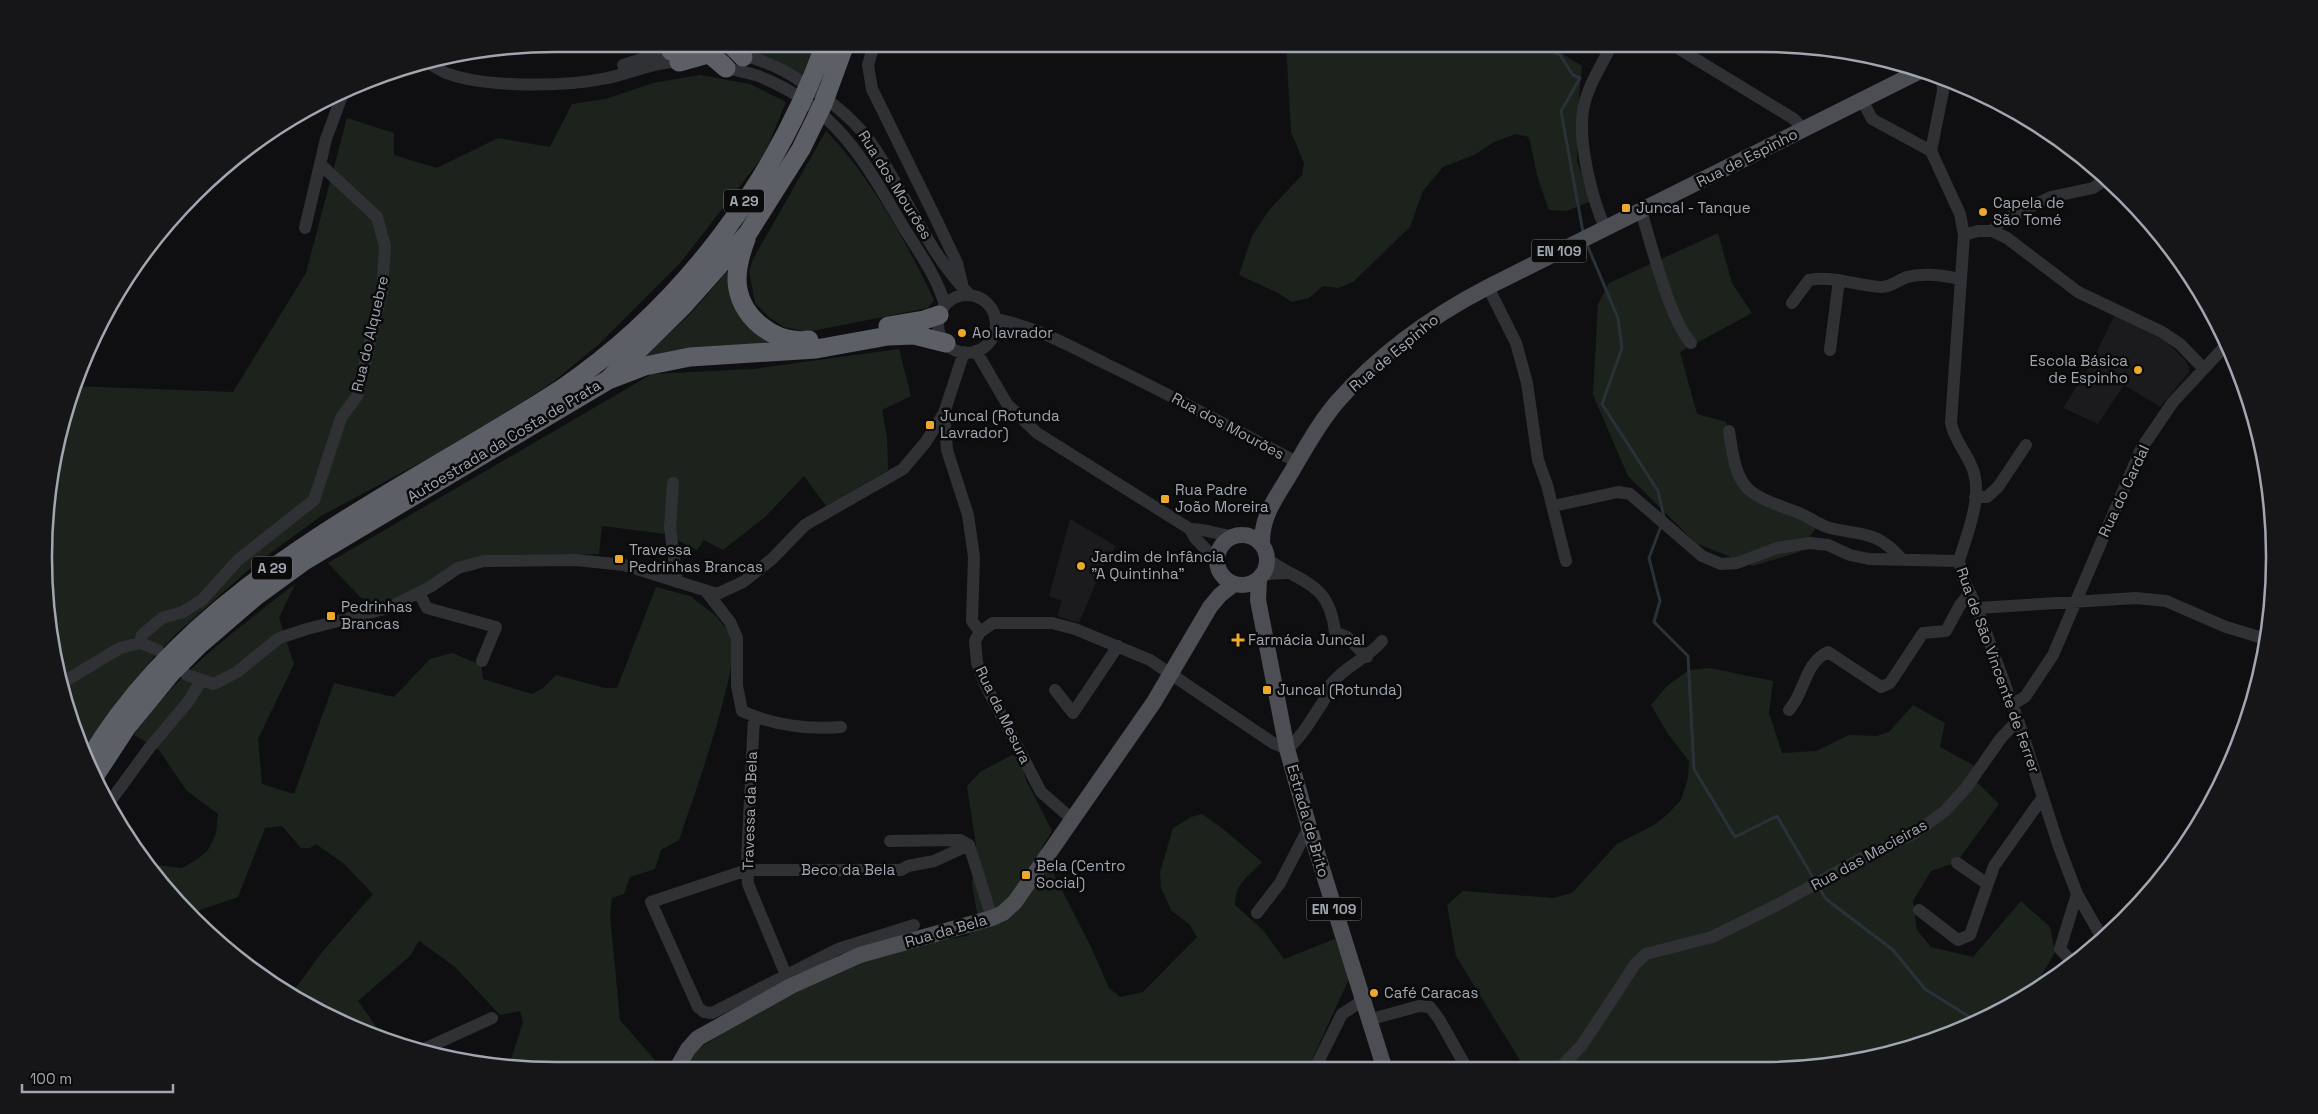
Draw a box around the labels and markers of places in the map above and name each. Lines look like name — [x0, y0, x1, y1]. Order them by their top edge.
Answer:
place label: Capela de São Tomé — [1993, 193, 2065, 229]
place label: Juncal - Tanque — [1636, 198, 1751, 217]
marker: Juncal - Tanque — [1620, 202, 1632, 214]
marker: Capela de São Tomé — [1977, 206, 1989, 218]
place label: Ao lavrador — [972, 323, 1053, 342]
marker: Ao lavrador — [956, 327, 968, 339]
place label: Escola Básica de Espinho — [2030, 351, 2128, 387]
marker: Escola Básica de Espinho — [2132, 364, 2144, 376]
place label: Juncal (Rotunda Lavrador) — [940, 406, 1060, 443]
marker: Juncal (Rotunda Lavrador) — [924, 419, 936, 431]
place label: Rua Padre João Moreira — [1175, 480, 1269, 516]
marker: Rua Padre João Moreira — [1159, 493, 1171, 505]
place label: Travessa Pedrinhas Brancas — [629, 540, 763, 576]
place label: Jardim de Infância "A Quintinha" — [1091, 547, 1225, 583]
marker: Travessa Pedrinhas Brancas — [613, 553, 625, 565]
marker: Jardim de Infância "A Quintinha" — [1075, 560, 1087, 572]
place label: Pedrinhas Brancas — [341, 597, 413, 633]
marker: Pedrinhas Brancas — [325, 610, 337, 622]
place label: Farmácia Juncal — [1248, 630, 1365, 649]
marker: Farmácia Juncal — [1232, 634, 1244, 646]
place label: Juncal (Rotunda) — [1277, 680, 1402, 700]
marker: Juncal (Rotunda) — [1261, 684, 1273, 696]
place label: Bela (Centro Social) — [1036, 856, 1126, 893]
marker: Bela (Centro Social) — [1020, 869, 1032, 881]
place label: Café Caracas — [1384, 983, 1478, 1002]
marker: Café Caracas — [1368, 987, 1380, 999]

